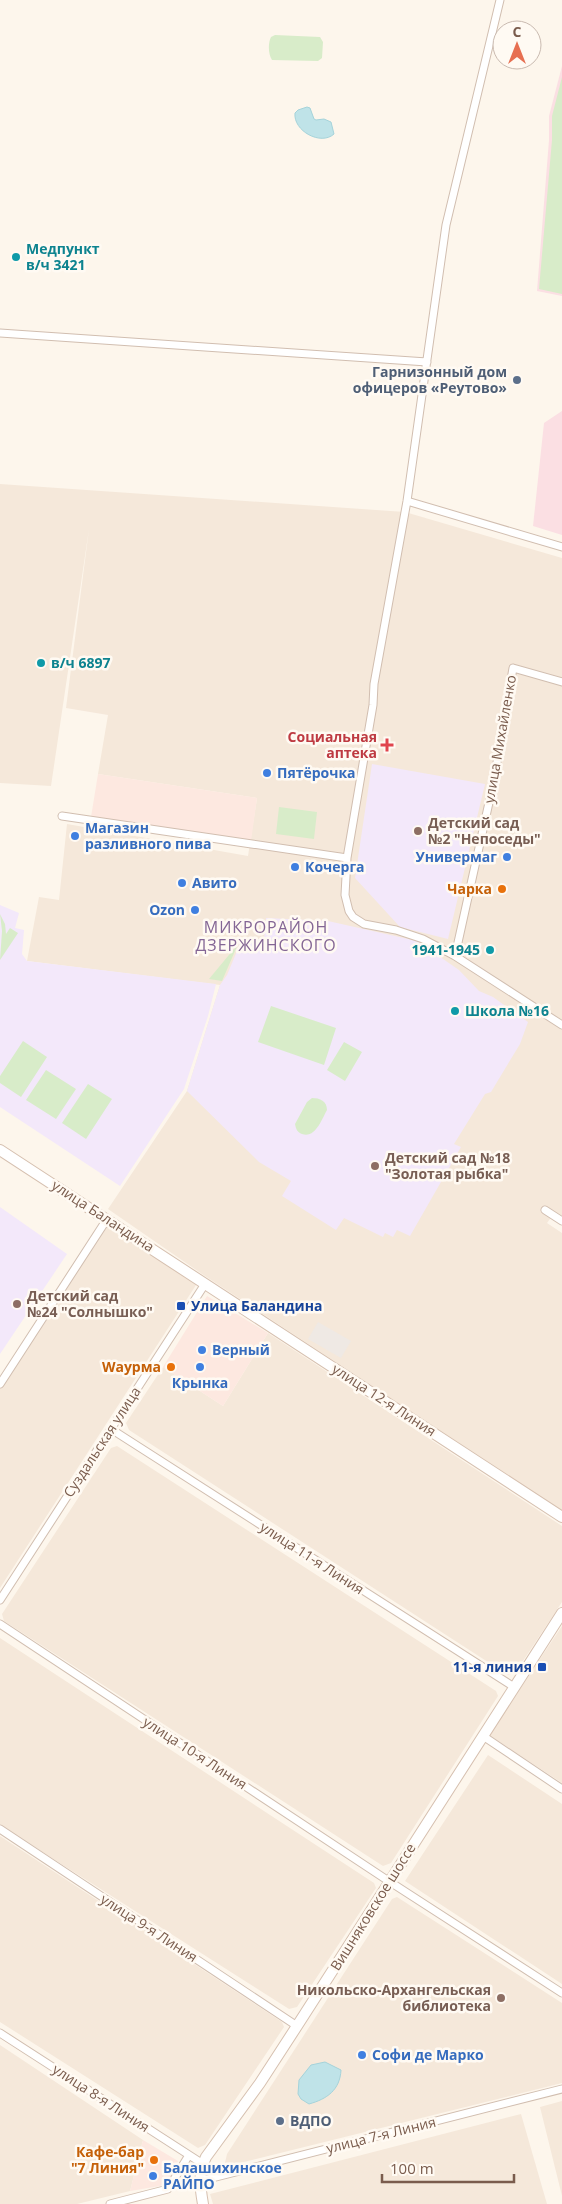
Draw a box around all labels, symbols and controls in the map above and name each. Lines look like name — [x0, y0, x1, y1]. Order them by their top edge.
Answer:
north arrow — [492, 20, 542, 70]
text: С — [513, 22, 522, 41]
place label: Медпункт в/ч 3421 — [26, 239, 100, 274]
marker: Медпункт в/ч 3421 — [10, 251, 22, 263]
place label: Гарнизонный дом офицеров «Реутово» — [353, 362, 507, 397]
marker: Гарнизонный дом офицеров «Реутово» — [511, 374, 523, 386]
place label: в/ч 6897 — [51, 653, 110, 672]
marker: в/ч 6897 — [35, 657, 47, 669]
street label: улица Михайленко — [479, 673, 520, 805]
place label: Социальная аптека — [288, 727, 377, 762]
marker: Социальная аптека — [381, 739, 393, 751]
place label: Пятёрочка — [277, 763, 356, 782]
marker: Пятёрочка — [261, 767, 273, 779]
place label: Детский сад №2 "Непоседы" — [428, 813, 541, 848]
place label: Магазин разливного пива — [85, 818, 211, 853]
marker: Детский сад №2 "Непоседы" — [412, 825, 424, 837]
marker: Магазин разливного пива — [69, 830, 81, 842]
place label: Универмаг — [415, 847, 497, 866]
marker: Универмаг — [501, 851, 513, 863]
place label: Кочерга — [305, 857, 365, 876]
marker: Кочерга — [289, 861, 301, 873]
place label: Авито — [192, 873, 237, 892]
marker: Авито — [176, 877, 188, 889]
place label: Чарка — [447, 879, 492, 898]
marker: Чарка — [496, 883, 508, 895]
place label: Ozon — [149, 900, 185, 919]
marker: Ozon — [189, 904, 201, 916]
district label: МИКРОРАЙОН ДЗЕРЖИНСКОГО — [195, 916, 337, 956]
place label: 1941-1945 — [411, 940, 480, 959]
marker: 1941-1945 — [484, 944, 496, 956]
place label: Школа №16 — [465, 1001, 549, 1020]
marker: Школа №16 — [449, 1005, 461, 1017]
place label: Детский сад №18 "Золотая рыбка" — [385, 1148, 510, 1183]
marker: Детский сад №18 "Золотая рыбка" — [369, 1160, 381, 1172]
street label: улица Баландина — [48, 1175, 158, 1256]
place label: Детский сад №24 "Солнышко" — [27, 1286, 153, 1321]
place label: Улица Баландина — [191, 1296, 322, 1315]
marker: Детский сад №24 "Солнышко" — [11, 1298, 23, 1310]
marker: Улица Баландина — [175, 1300, 187, 1312]
place label: Верный — [212, 1340, 270, 1359]
marker: Верный — [196, 1344, 208, 1356]
place label: Wаурма — [102, 1357, 161, 1376]
street label: улица 12-я Линия — [329, 1359, 440, 1440]
marker: Wаурма — [165, 1361, 177, 1373]
marker: Крынка — [194, 1361, 206, 1373]
place label: Крынка — [172, 1373, 228, 1392]
street label: Суздальская улица — [59, 1383, 144, 1501]
street label: улица 11-я Линия — [257, 1517, 368, 1598]
place label: 11-я линия — [453, 1657, 532, 1676]
marker: 11-я линия — [536, 1661, 548, 1673]
street label: улица 10-я Линия — [140, 1712, 251, 1793]
street label: Вишняковское шоссе — [326, 1839, 420, 1974]
street label: улица 9-я Линия — [97, 1889, 202, 1966]
place label: Никольско-Архангельская библиотека — [297, 1980, 491, 2015]
marker: Никольско-Архангельская библиотека — [495, 1992, 507, 2004]
place label: Софи де Марко — [372, 2045, 484, 2064]
marker: Софи де Марко — [356, 2049, 368, 2061]
street label: улица 8-я Линия — [49, 2059, 154, 2136]
place label: ВДПО — [290, 2111, 332, 2130]
street label: улица 7-я Линия — [324, 2112, 438, 2157]
marker: ВДПО — [274, 2115, 286, 2127]
place label: Кафе-бар "7 Линия" — [71, 2142, 144, 2177]
scale bar — [382, 2152, 514, 2184]
marker: Кафе-бар "7 Линия" — [148, 2154, 160, 2166]
place label: Балашихинское РАЙПО — [163, 2158, 282, 2193]
text: 100 m — [390, 2158, 434, 2178]
marker: Балашихинское РАЙПО — [147, 2170, 159, 2182]

